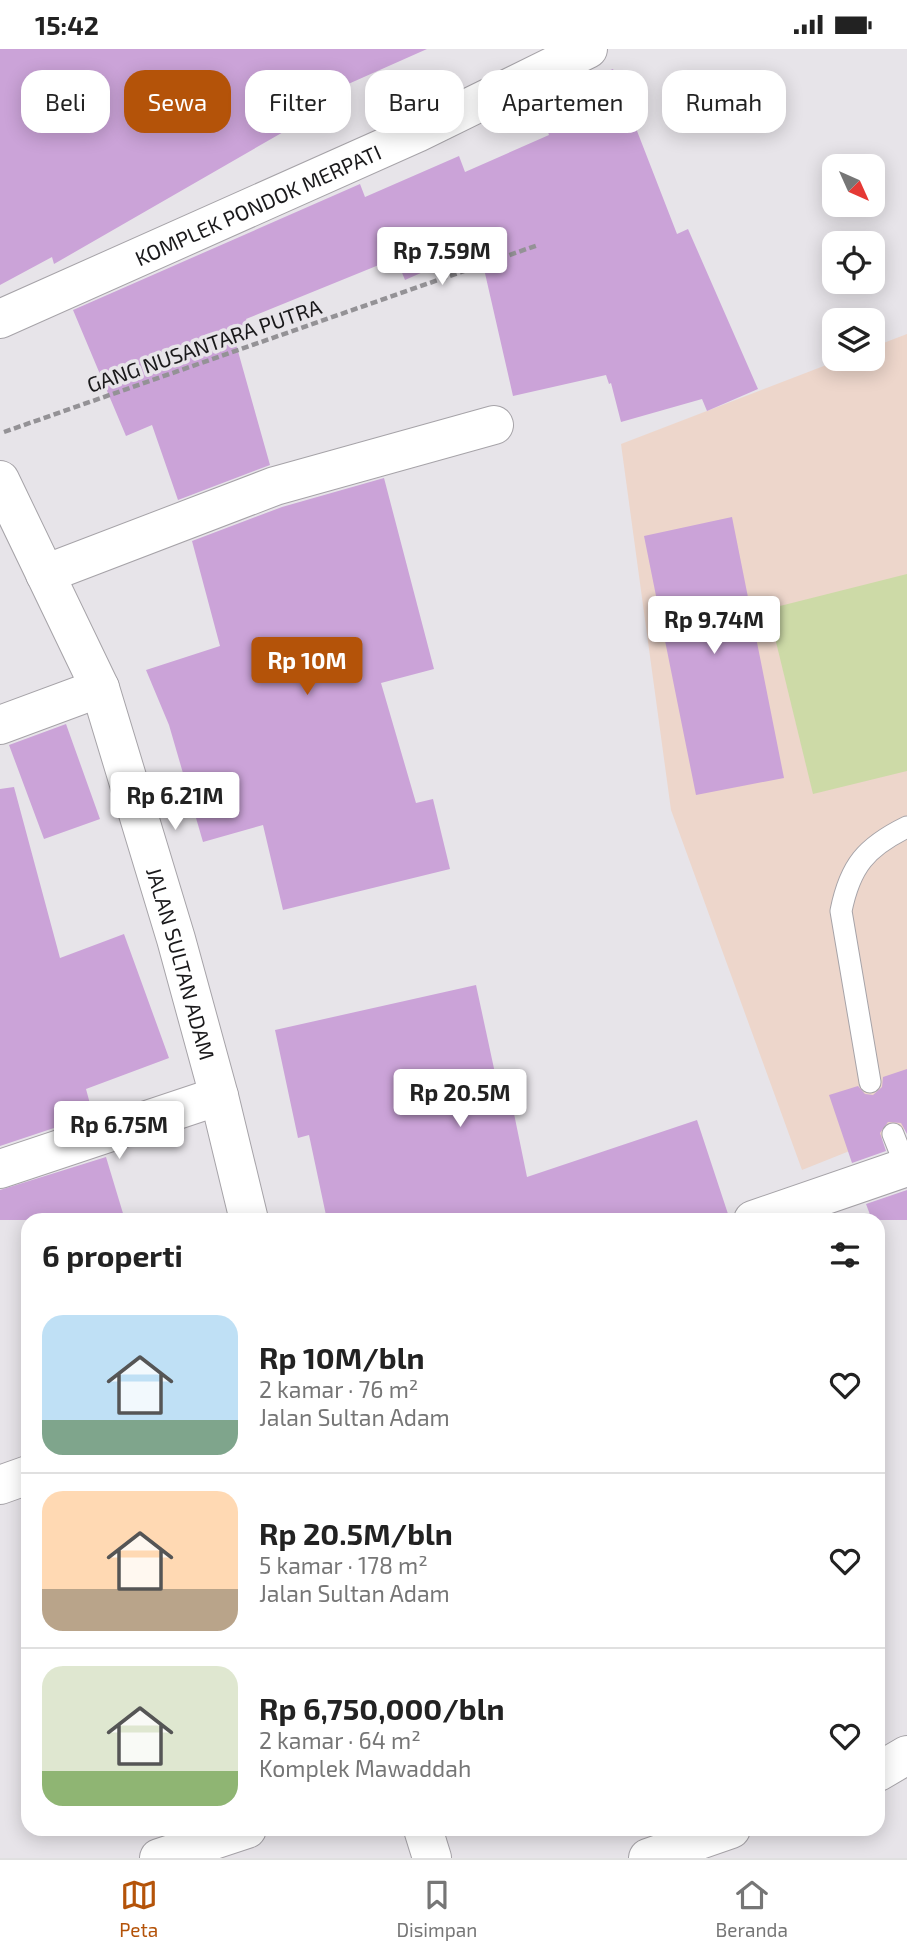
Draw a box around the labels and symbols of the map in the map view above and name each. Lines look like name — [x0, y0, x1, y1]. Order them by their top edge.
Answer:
street label: KOMPLEK PONDOK MERPATI — [131, 138, 384, 270]
north arrow — [822, 154, 886, 217]
pin: Rp 7.59M — [370, 227, 514, 287]
street label: GANG NUSANTARA PUTRA — [84, 293, 324, 397]
pin: Rp 9.74M — [642, 597, 786, 656]
pin: Rp 10M — [250, 637, 364, 697]
pin: Rp 6.21M — [103, 773, 247, 832]
street label: JALAN SULTAN ADAM — [142, 864, 221, 1063]
pin: Rp 20.5M — [388, 1069, 532, 1129]
pin: Rp 6.75M — [47, 1101, 191, 1161]

